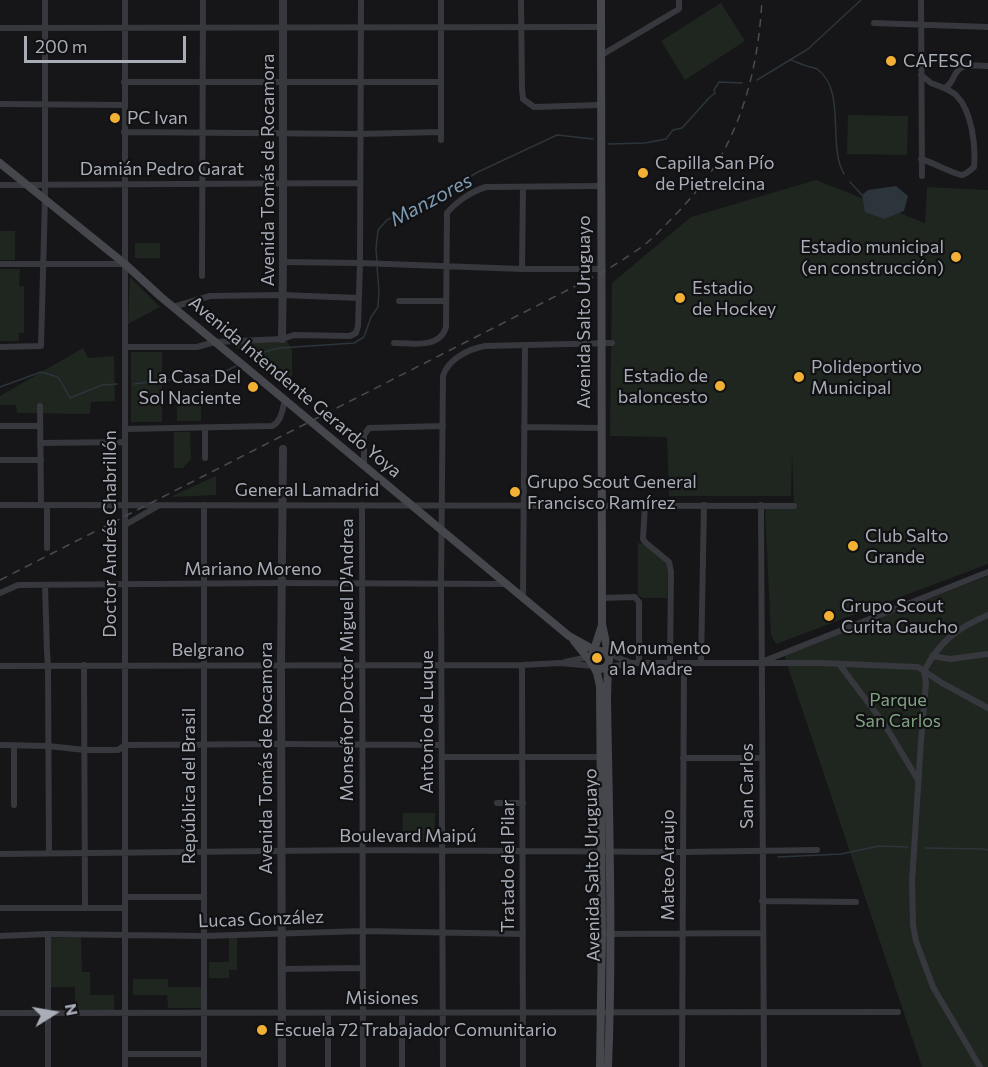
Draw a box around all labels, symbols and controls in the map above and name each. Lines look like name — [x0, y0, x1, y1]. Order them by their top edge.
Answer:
scale bar — [27, 24, 189, 62]
text: 200 m — [35, 35, 88, 57]
place label: CAFESG — [903, 50, 973, 72]
street label: Avenida Tomás de Rocamora — [257, 54, 279, 286]
marker: CAFESG — [884, 54, 898, 68]
place label: PC Ivan — [127, 107, 188, 129]
marker: PC Ivan — [108, 111, 122, 125]
place label: Capilla San Pío de Pietrelcina — [655, 152, 774, 195]
street label: Damián Pedro Garat — [80, 158, 244, 180]
marker: Capilla San Pío de Pietrelcina — [636, 166, 650, 180]
water label: Manzores — [386, 168, 476, 232]
street label: Avenida Salto Uruguayo — [573, 215, 595, 409]
place label: Estadio municipal (en construcción) — [800, 236, 944, 278]
marker: Estadio municipal (en construcción) — [949, 250, 963, 264]
place label: Estadio de Hockey — [692, 277, 776, 320]
marker: Estadio de Hockey — [673, 291, 687, 305]
street label: Avenida Intendente Gerardo Yoya — [184, 292, 406, 482]
place label: Polideportivo Municipal — [811, 356, 922, 398]
place label: Estadio de baloncesto — [618, 365, 708, 407]
place label: La Casa Del Sol Naciente — [139, 366, 241, 409]
marker: Polideportivo Municipal — [792, 370, 806, 384]
marker: Estadio de baloncesto — [713, 379, 727, 393]
marker: La Casa Del Sol Naciente — [246, 380, 260, 394]
street label: Doctor Andrés Chabrillón — [99, 430, 121, 638]
place label: Grupo Scout General Francisco Ramírez — [527, 471, 697, 514]
street label: General Lamadrid — [235, 479, 379, 501]
marker: Grupo Scout General Francisco Ramírez — [508, 485, 522, 499]
street label: Monseñor Doctor Miguel D'Andrea — [336, 518, 358, 802]
place label: Club Salto Grande — [865, 525, 949, 568]
marker: Club Salto Grande — [846, 539, 860, 553]
street label: Mariano Moreno — [184, 558, 322, 580]
place label: Grupo Scout Curita Gaucho — [841, 595, 958, 638]
marker: Grupo Scout Curita Gaucho — [822, 609, 836, 623]
place label: Monumento a la Madre — [609, 637, 711, 680]
street label: Belgrano — [172, 639, 244, 661]
street label: Avenida Tomás de Rocamora — [255, 642, 277, 874]
street label: Antonio de Luque — [416, 650, 438, 794]
marker: Monumento a la Madre — [590, 651, 604, 665]
park label: Parque San Carlos — [855, 689, 941, 732]
street label: República del Brasil — [178, 708, 200, 864]
street label: San Carlos — [736, 743, 758, 829]
street label: Avenida Salto Uruguayo — [580, 768, 604, 962]
street label: Tratado del Pilar — [497, 800, 519, 932]
street label: Mateo Araujo — [657, 809, 679, 921]
street label: Boulevard Maipú — [339, 825, 477, 847]
street label: Lucas González — [198, 906, 324, 932]
north arrow — [24, 983, 84, 1043]
street label: Misiones — [345, 987, 419, 1009]
text: N — [62, 1002, 83, 1017]
place label: Escuela 72 Trabajador Comunitario — [274, 1019, 557, 1041]
marker: Escuela 72 Trabajador Comunitario — [255, 1023, 269, 1037]

